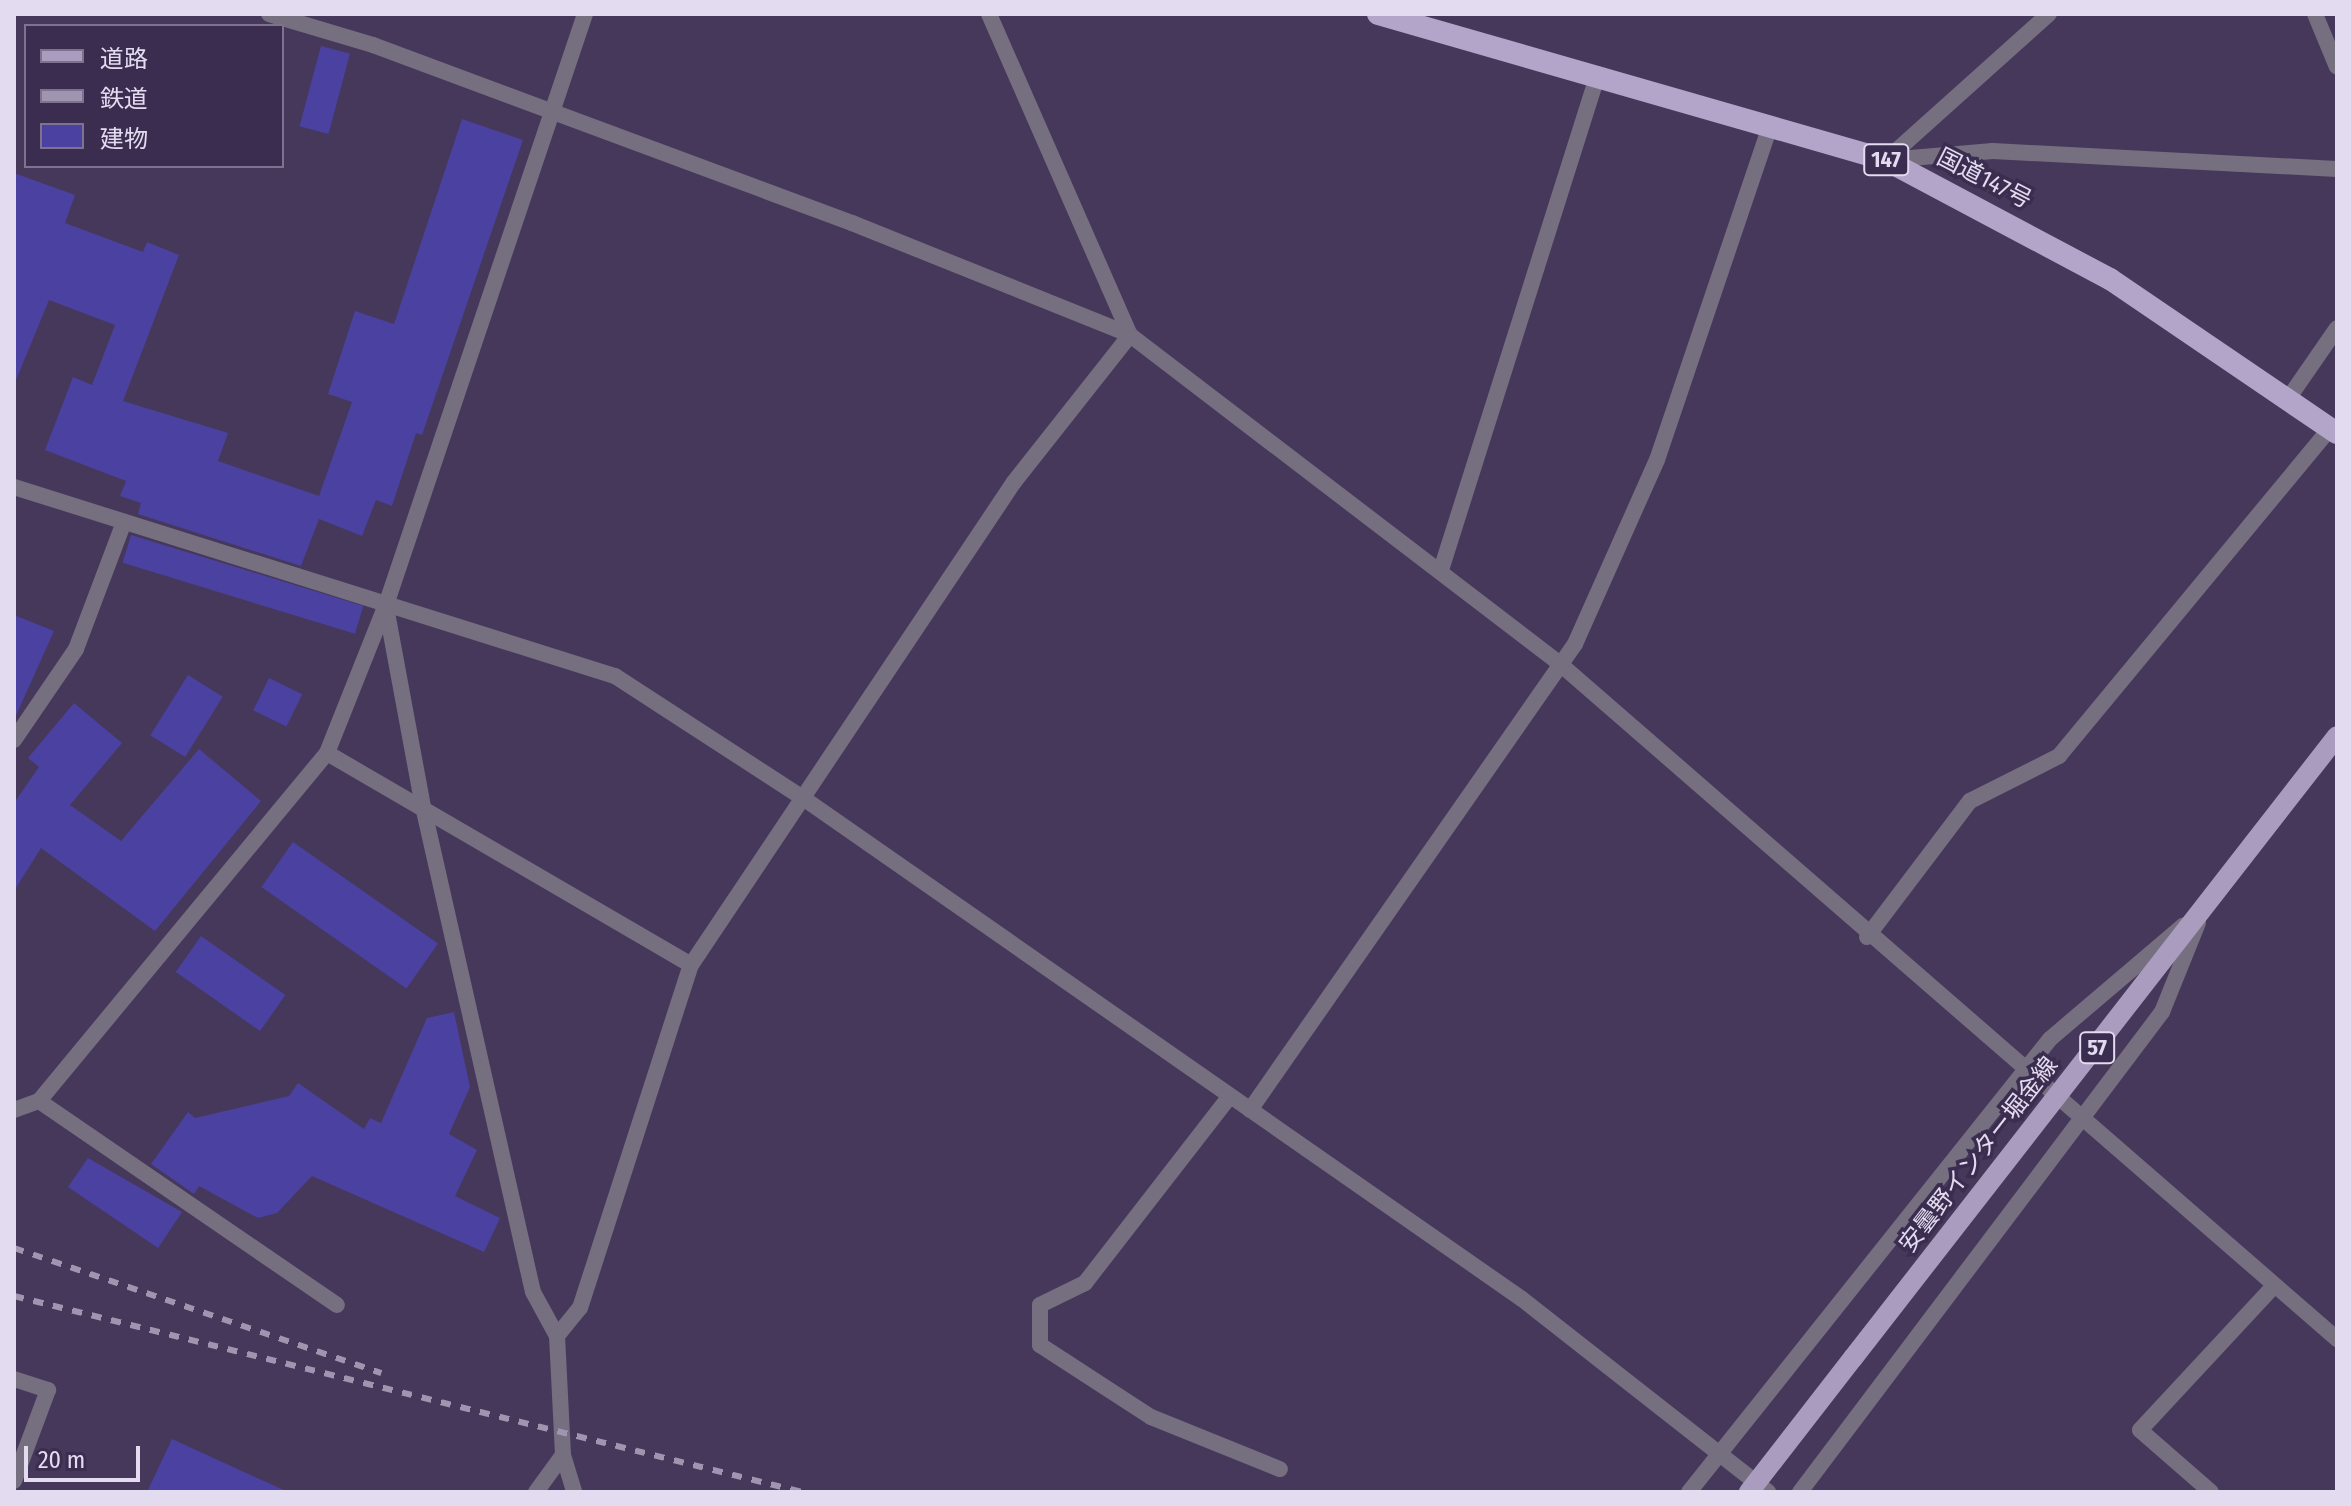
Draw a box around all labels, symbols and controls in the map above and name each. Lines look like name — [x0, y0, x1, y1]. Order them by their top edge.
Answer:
legend — [24, 24, 284, 168]
text: 道路 — [100, 45, 148, 73]
text: 鉄道 — [100, 85, 148, 113]
text: 建物 — [100, 125, 148, 153]
road number: 147 — [1862, 142, 1910, 178]
street label: 国道147号 — [1932, 143, 2036, 215]
road number: 57 — [2079, 1030, 2115, 1066]
street label: 安曇野インター堀金線 — [1894, 1052, 2064, 1258]
scale bar — [28, 1430, 144, 1480]
text: 20 m — [38, 1446, 85, 1474]

